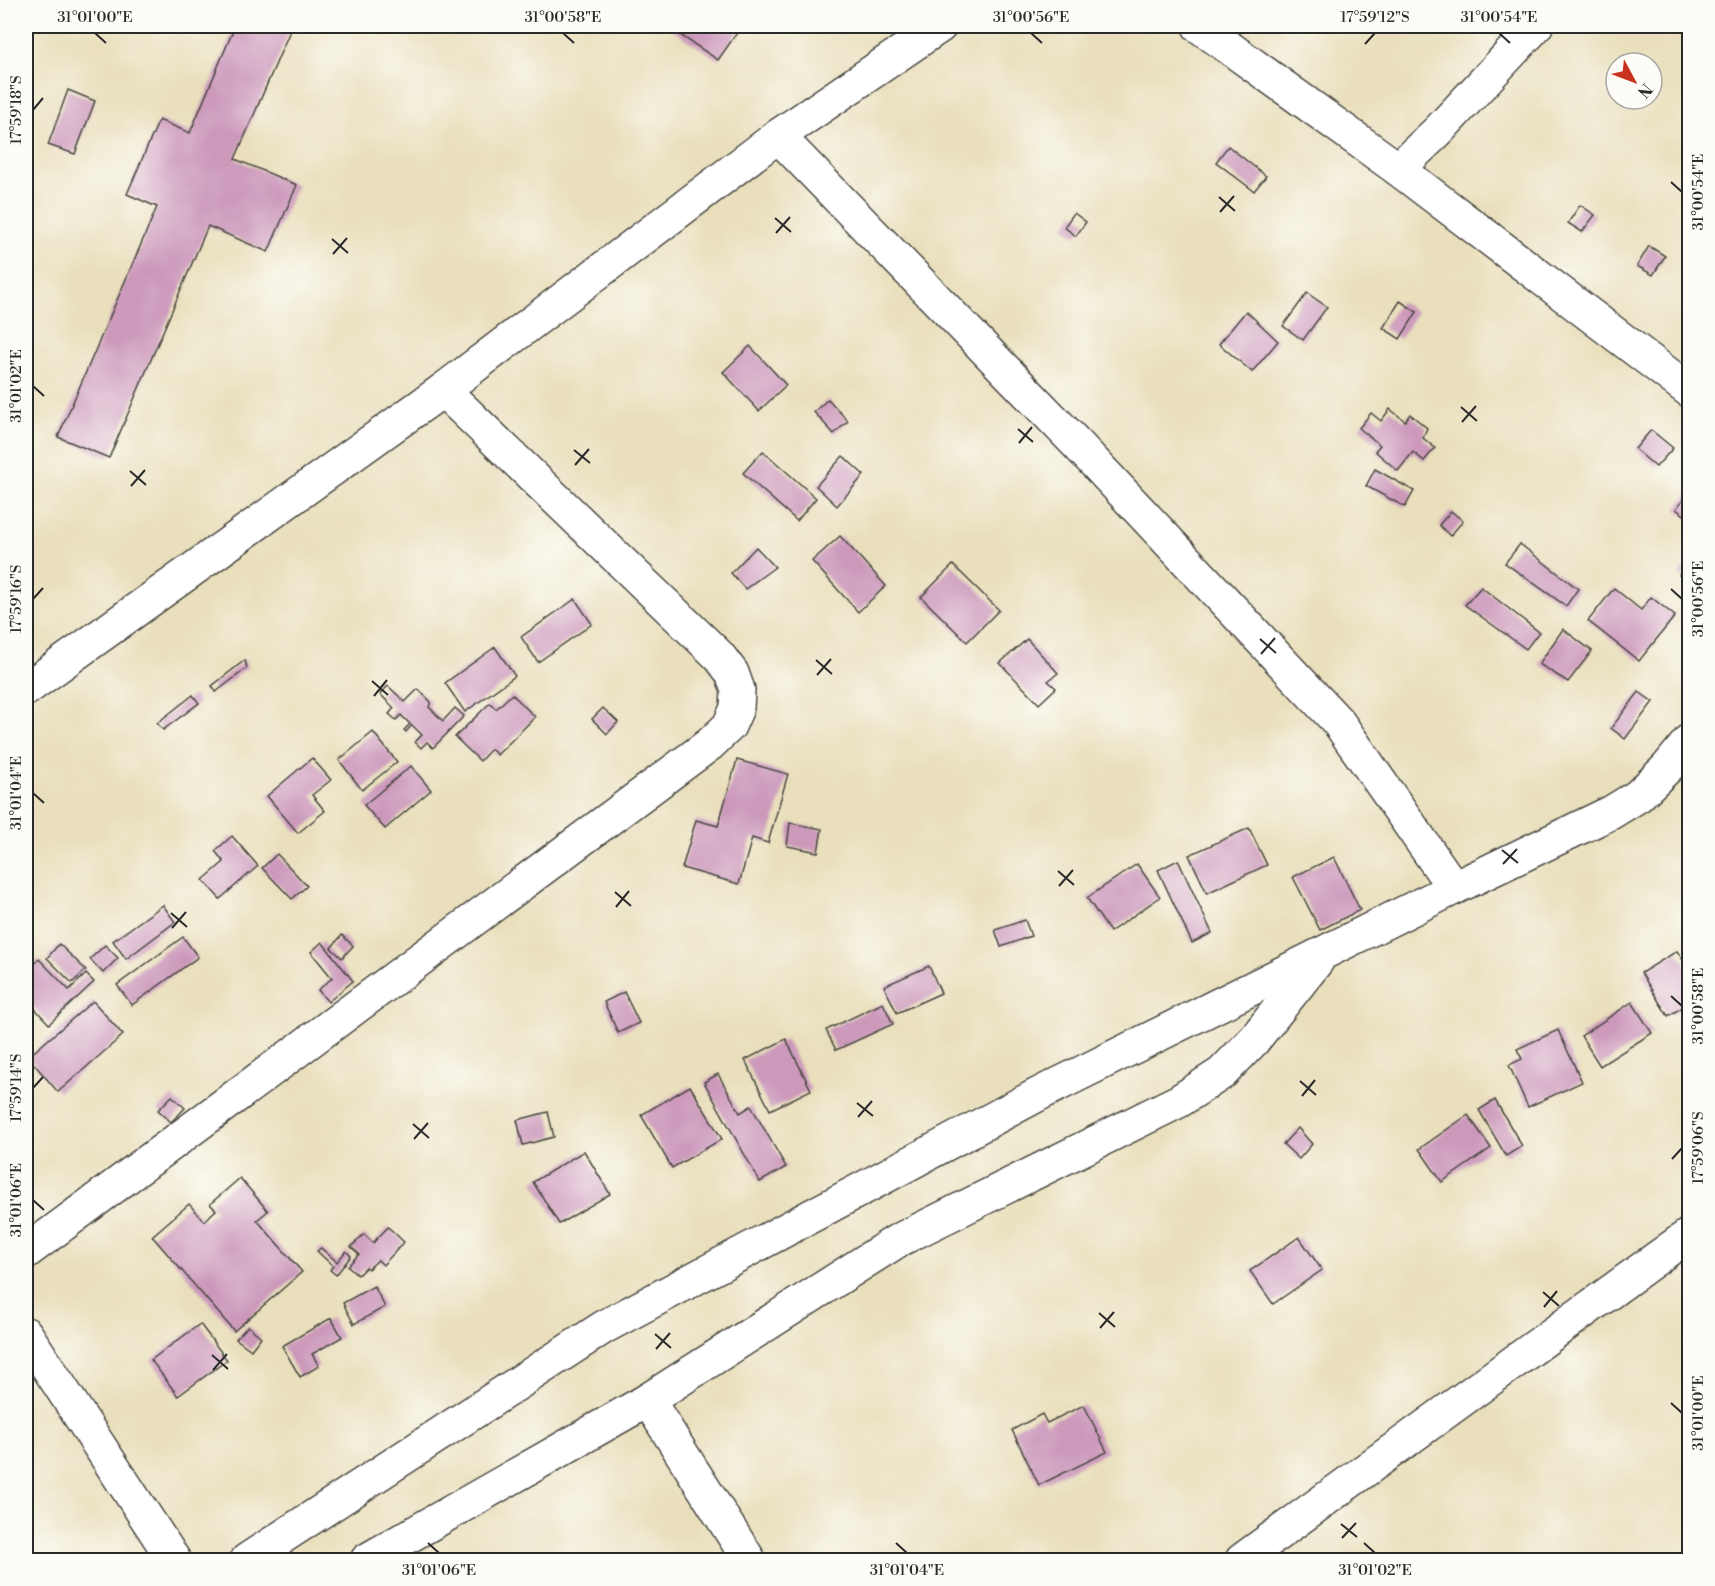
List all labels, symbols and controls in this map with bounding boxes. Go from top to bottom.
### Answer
text: 31°01'00"E [57,8,133,27]
text: 31°00'58"E [525,8,601,27]
text: 31°00'56"E [993,8,1069,27]
text: 17°59'12"S [1340,8,1410,27]
text: 31°00'54"E [1461,8,1537,27]
north arrow [1604,51,1664,111]
text: 17°59'18"S [7,75,26,145]
text: N [1633,79,1656,102]
text: 31°00'54"E [1689,154,1708,230]
text: 31°01'02"E [7,349,26,423]
text: 31°00'56"E [1689,561,1708,637]
text: 17°59'16"S [7,565,26,633]
text: 31°01'04"E [7,756,26,830]
text: 31°00'58"E [1689,968,1708,1044]
text: 17°59'14"S [7,1054,26,1122]
text: 17°59'06"S [1689,1112,1708,1184]
text: 31°01'06"E [7,1163,26,1237]
text: 31°01'00"E [1689,1375,1708,1451]
text: 31°01'06"E [402,1561,476,1580]
text: 31°01'04"E [870,1561,944,1580]
text: 31°01'02"E [1338,1561,1412,1580]

